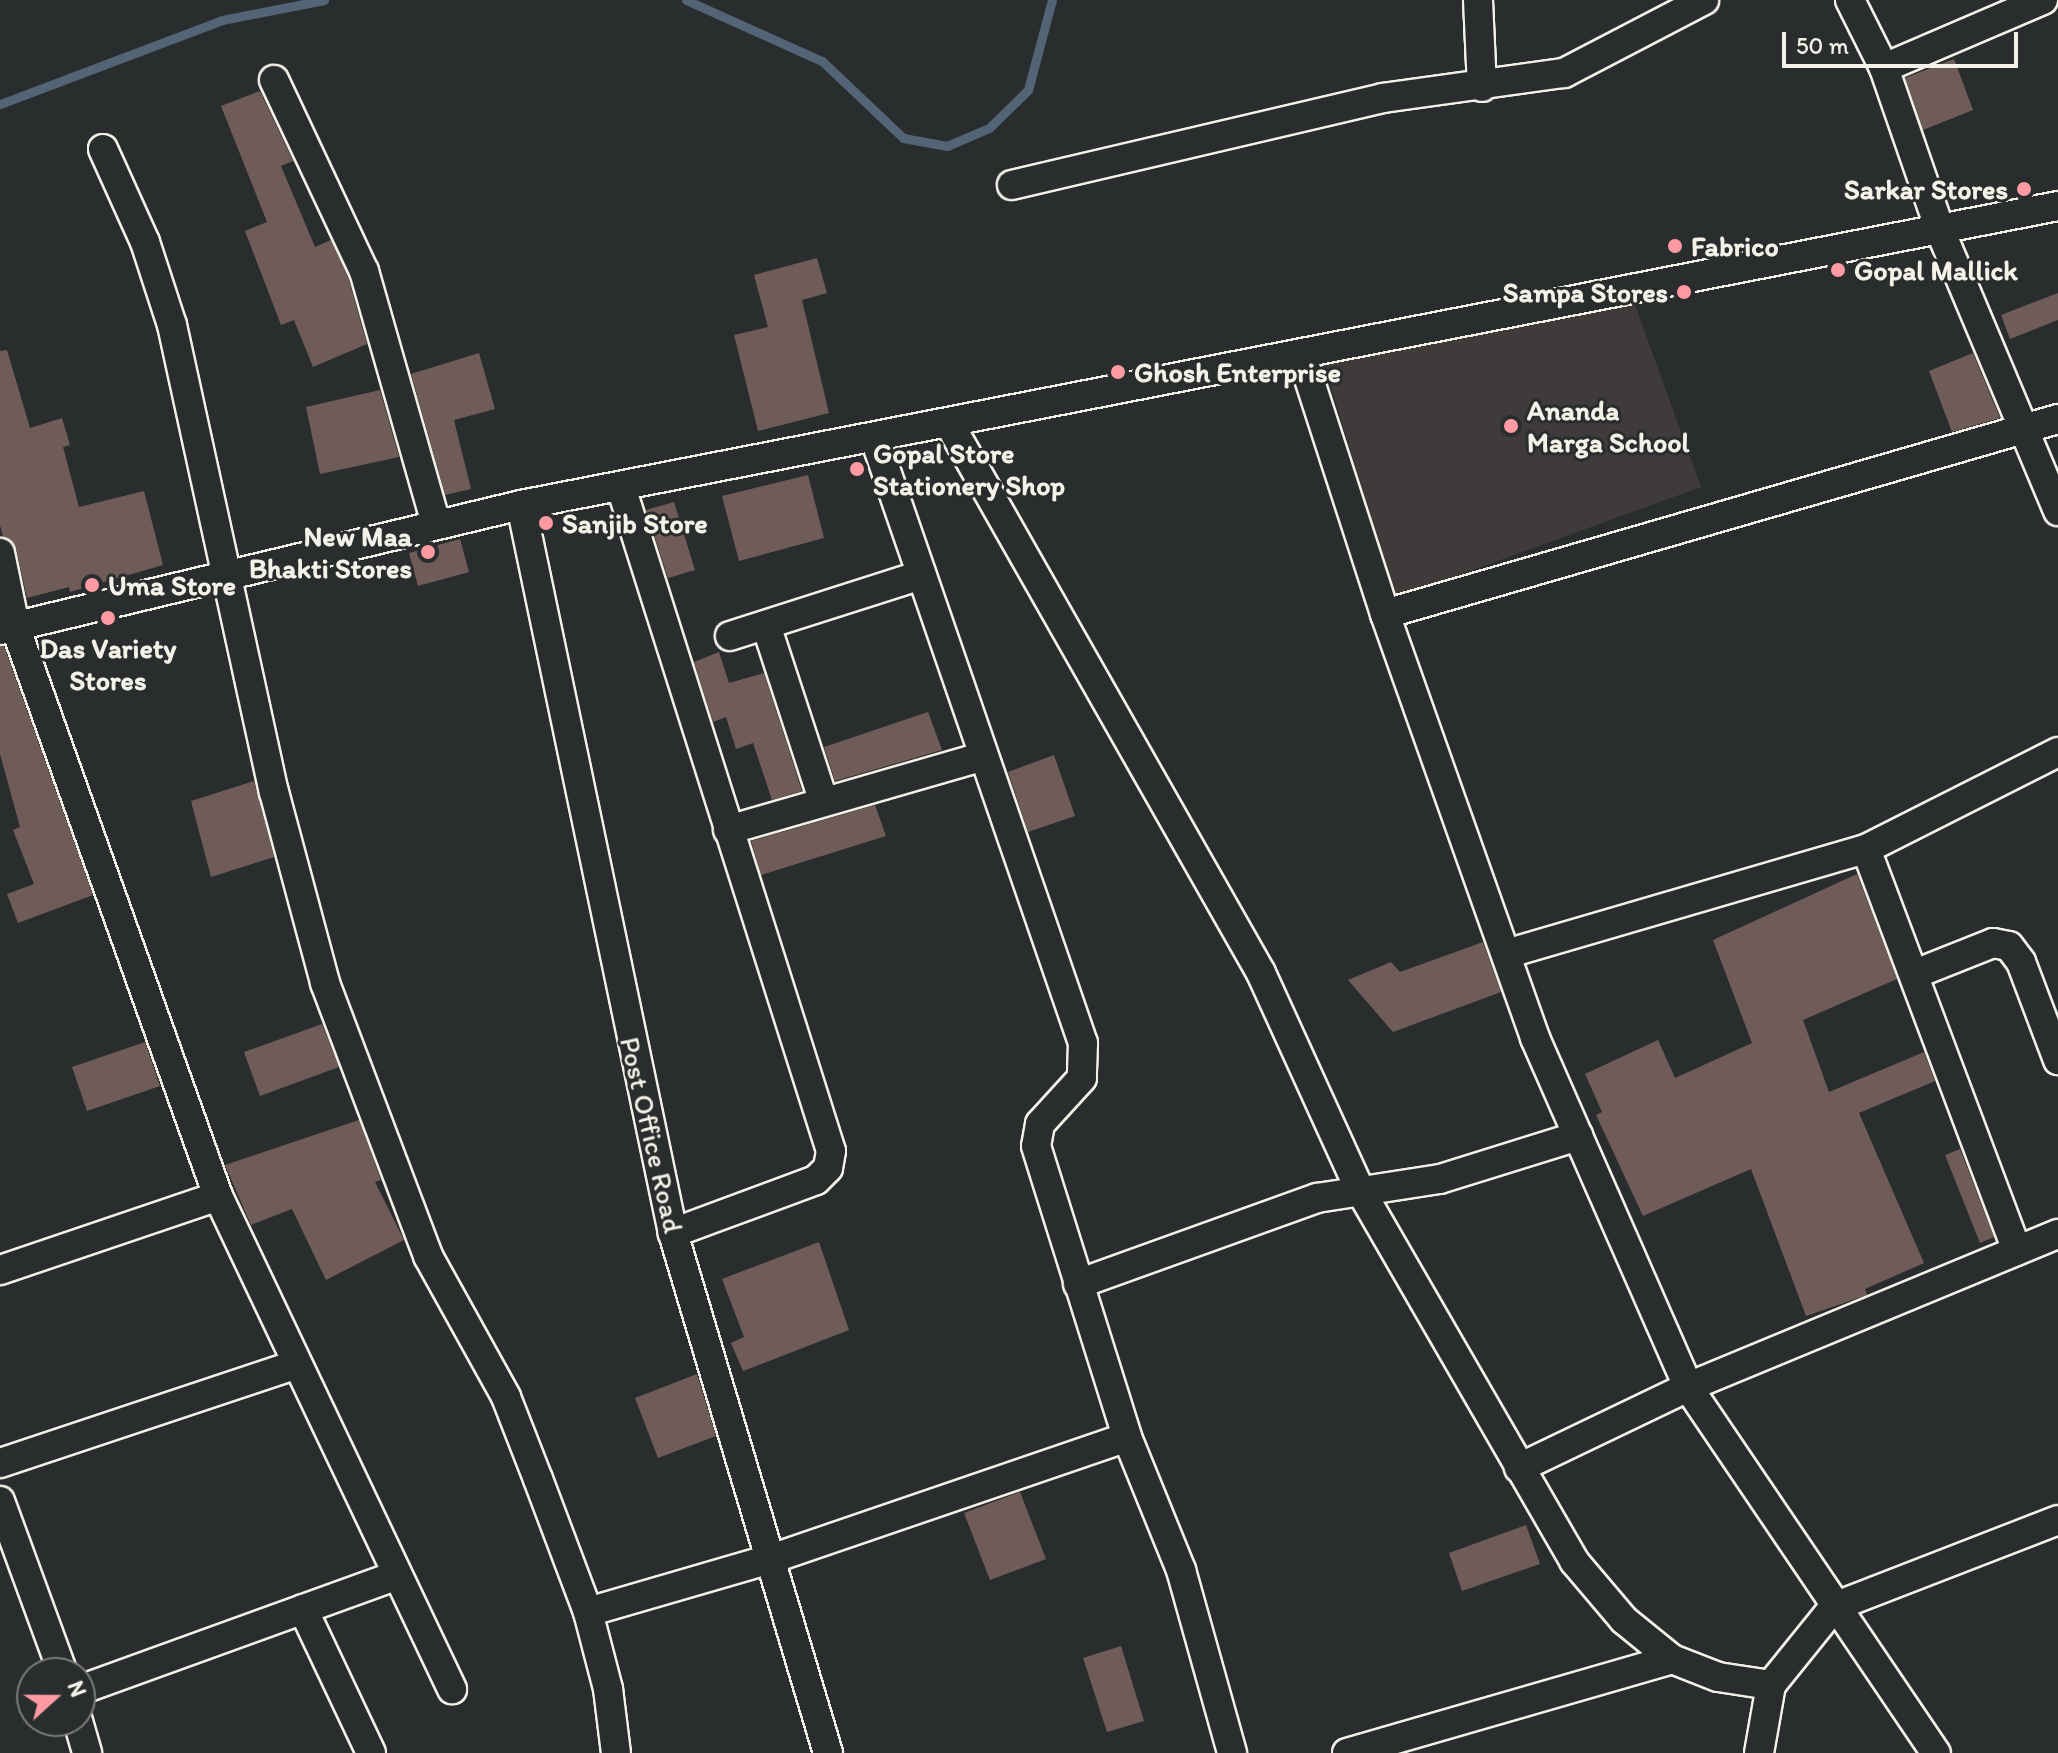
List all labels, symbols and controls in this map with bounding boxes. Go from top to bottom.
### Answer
scale bar [1786,16,2022,66]
text: 50 m [1796,31,1849,60]
place label: Sarkar Stores [1844,172,2008,206]
marker: Sarkar Stores [2015,180,2033,198]
place label: Fabrico [1691,229,1779,263]
marker: Fabrico [1666,237,1684,255]
place label: Gopal Mallick [1854,253,2018,287]
marker: Gopal Mallick [1829,261,1847,279]
place label: Sampa Stores [1503,275,1668,309]
marker: Sampa Stores [1675,283,1693,301]
place label: Ghosh Enterprise [1134,355,1341,389]
marker: Ghosh Enterprise [1109,363,1127,381]
place label: Ananda Marga School [1527,393,1689,459]
marker: Ananda Marga School [1502,417,1520,435]
place label: Gopal Store Stationery Shop [873,436,1064,502]
marker: Gopal Store Stationery Shop [848,460,866,478]
place label: Sanjib Store [562,506,708,540]
marker: Sanjib Store [537,514,555,532]
place label: New Maa Bhakti Stores [249,519,412,585]
marker: New Maa Bhakti Stores [419,543,437,561]
place label: Uma Store [108,568,235,602]
marker: Uma Store [83,576,101,594]
marker: Das Variety Stores [99,609,117,627]
place label: Das Variety Stores [39,631,177,697]
street label: Post Office Road [613,1034,691,1236]
north arrow [16,1657,96,1737]
text: N [62,1677,92,1701]

